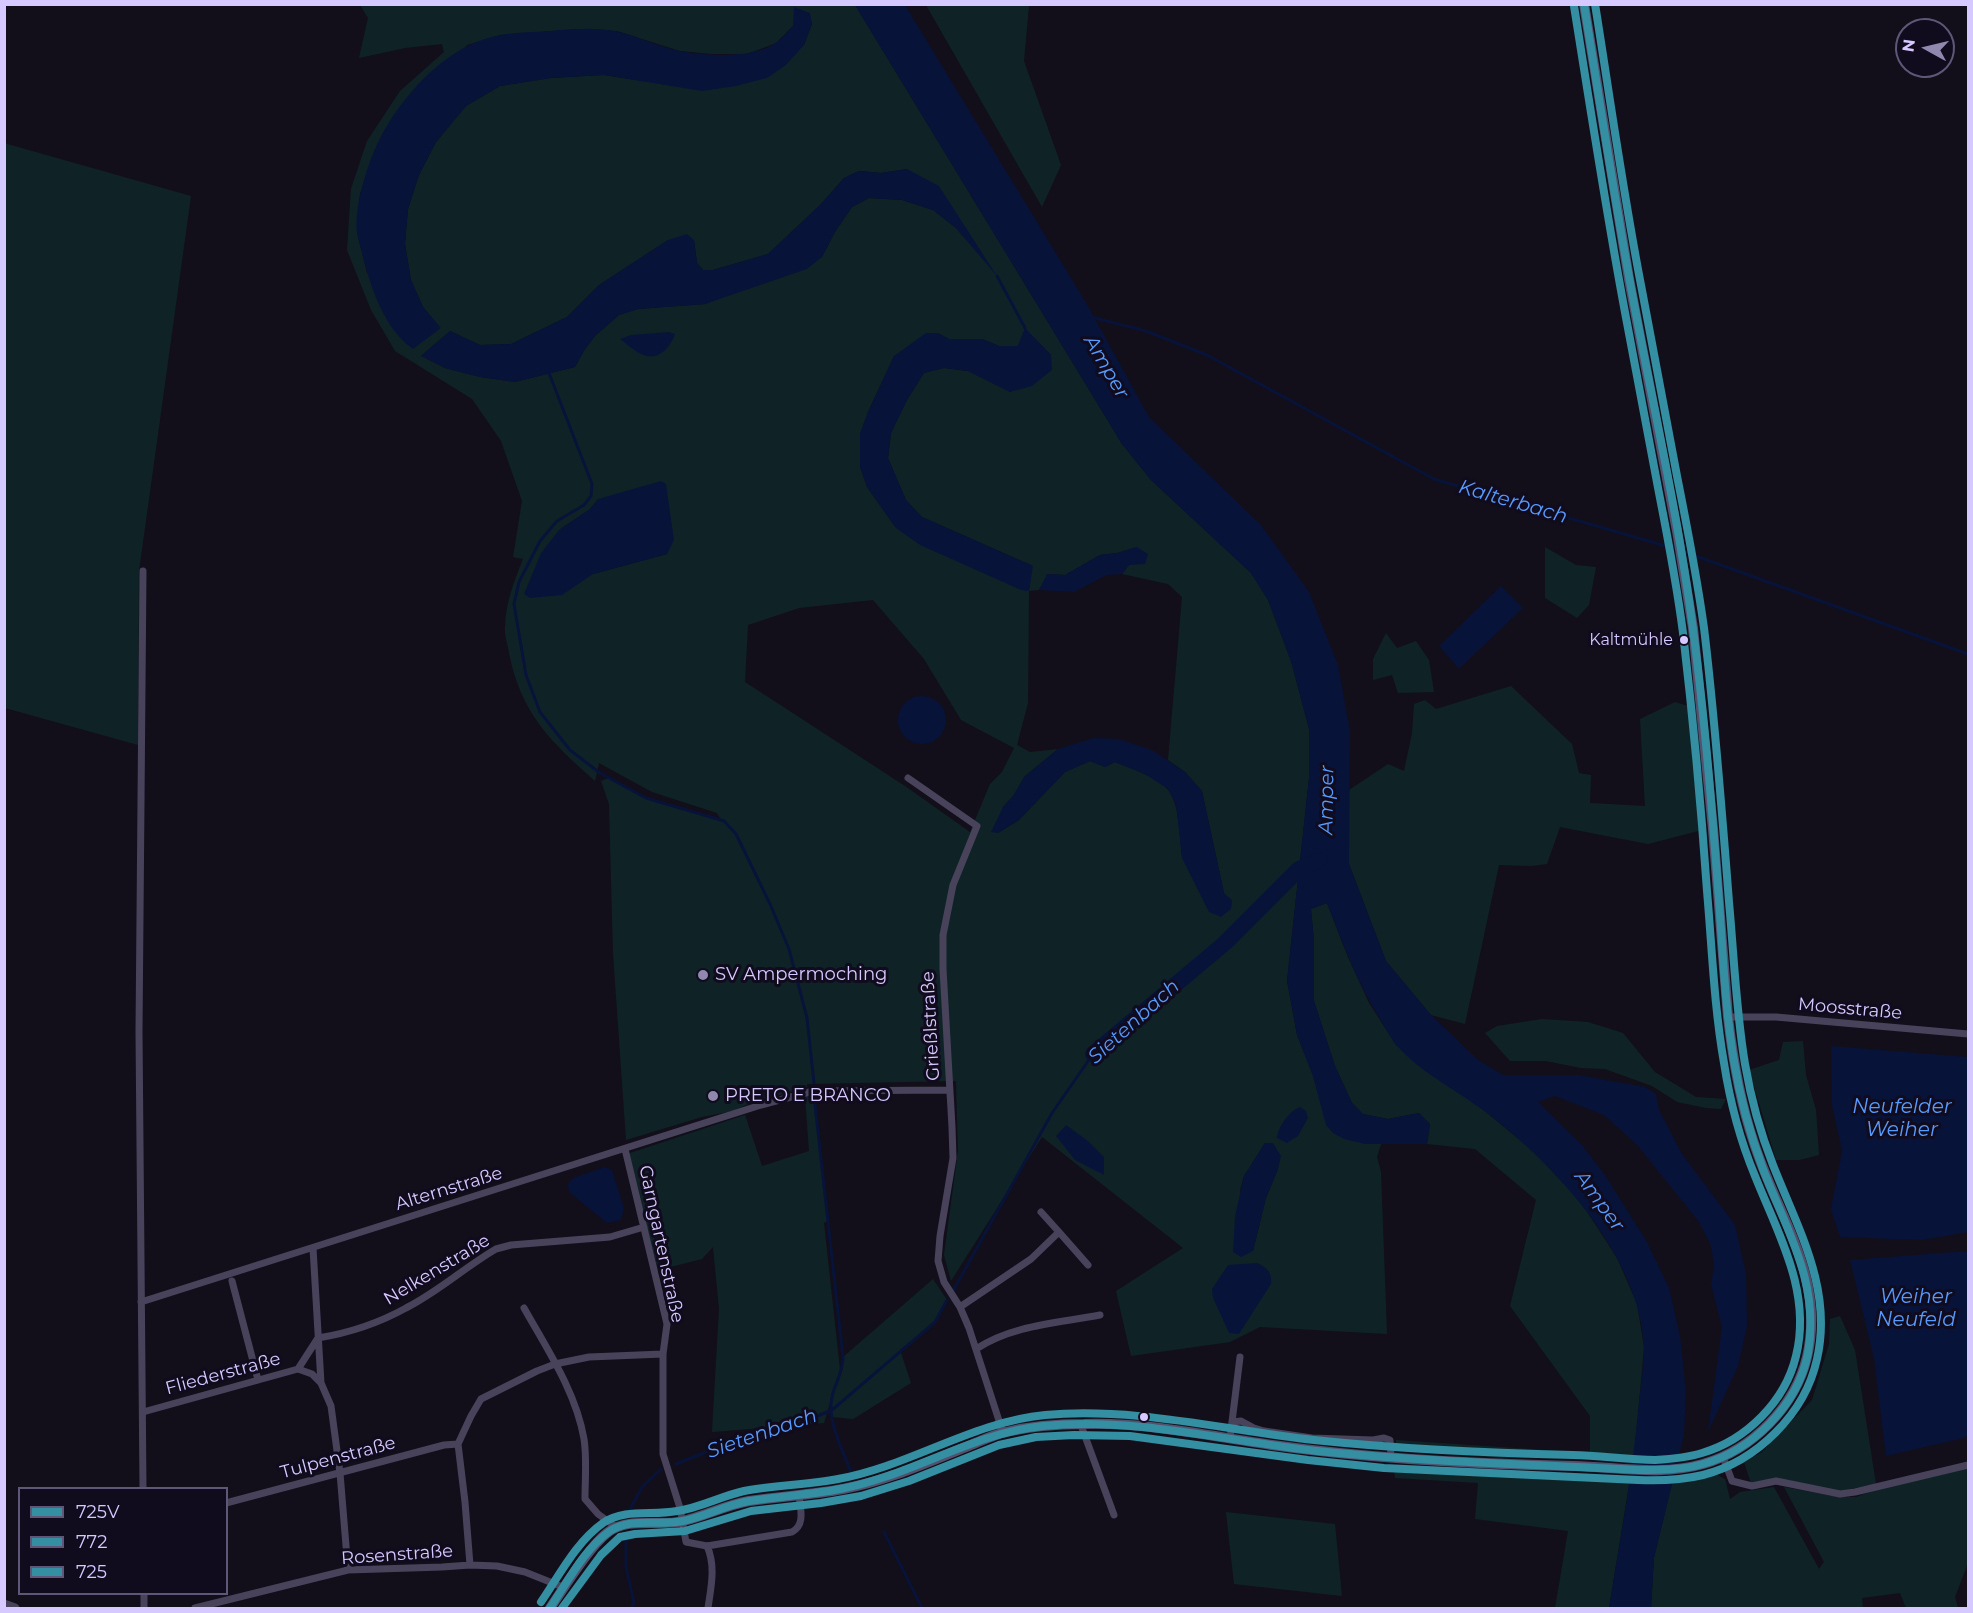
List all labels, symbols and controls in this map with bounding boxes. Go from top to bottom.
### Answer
north arrow [1895,18,1955,78]
text: N [1898,38,1919,53]
water label: Amper [1078,331,1134,403]
water label: Kalterbach [1456,475,1570,529]
place label: Kaltmühle [1589,630,1673,650]
marker: Kaltmühle [1678,634,1690,646]
water label: Amper [1314,765,1340,835]
place label: SV Ampermoching [715,964,887,986]
marker: SV Ampermoching [696,968,710,982]
street label: Grießlstraße [917,971,945,1081]
water label: Sietenbach [1083,975,1185,1069]
street label: Moosstraße [1797,994,1903,1024]
place label: PRETO E BRANCO [725,1085,891,1107]
marker: PRETO E BRANCO [706,1089,720,1103]
water label: Neufelder Weiher [1852,1095,1952,1142]
street label: Alternstraße [393,1162,505,1216]
street label: Garngartenstraße [634,1163,688,1325]
water label: Amper [1569,1166,1629,1236]
street label: Nelkenstraße [380,1230,494,1310]
water label: Weiher Neufeld [1876,1285,1956,1332]
street label: Fliederstraße [163,1348,283,1400]
water label: Sietenbach [704,1404,820,1464]
unlabelled marker [1138,1411,1150,1423]
street label: Tulpenstraße [278,1432,398,1484]
legend [18,1487,228,1595]
text: 725V [76,1501,119,1523]
text: 772 [76,1531,107,1553]
street label: Rosenstraße [340,1540,454,1570]
text: 725 [76,1561,107,1583]

